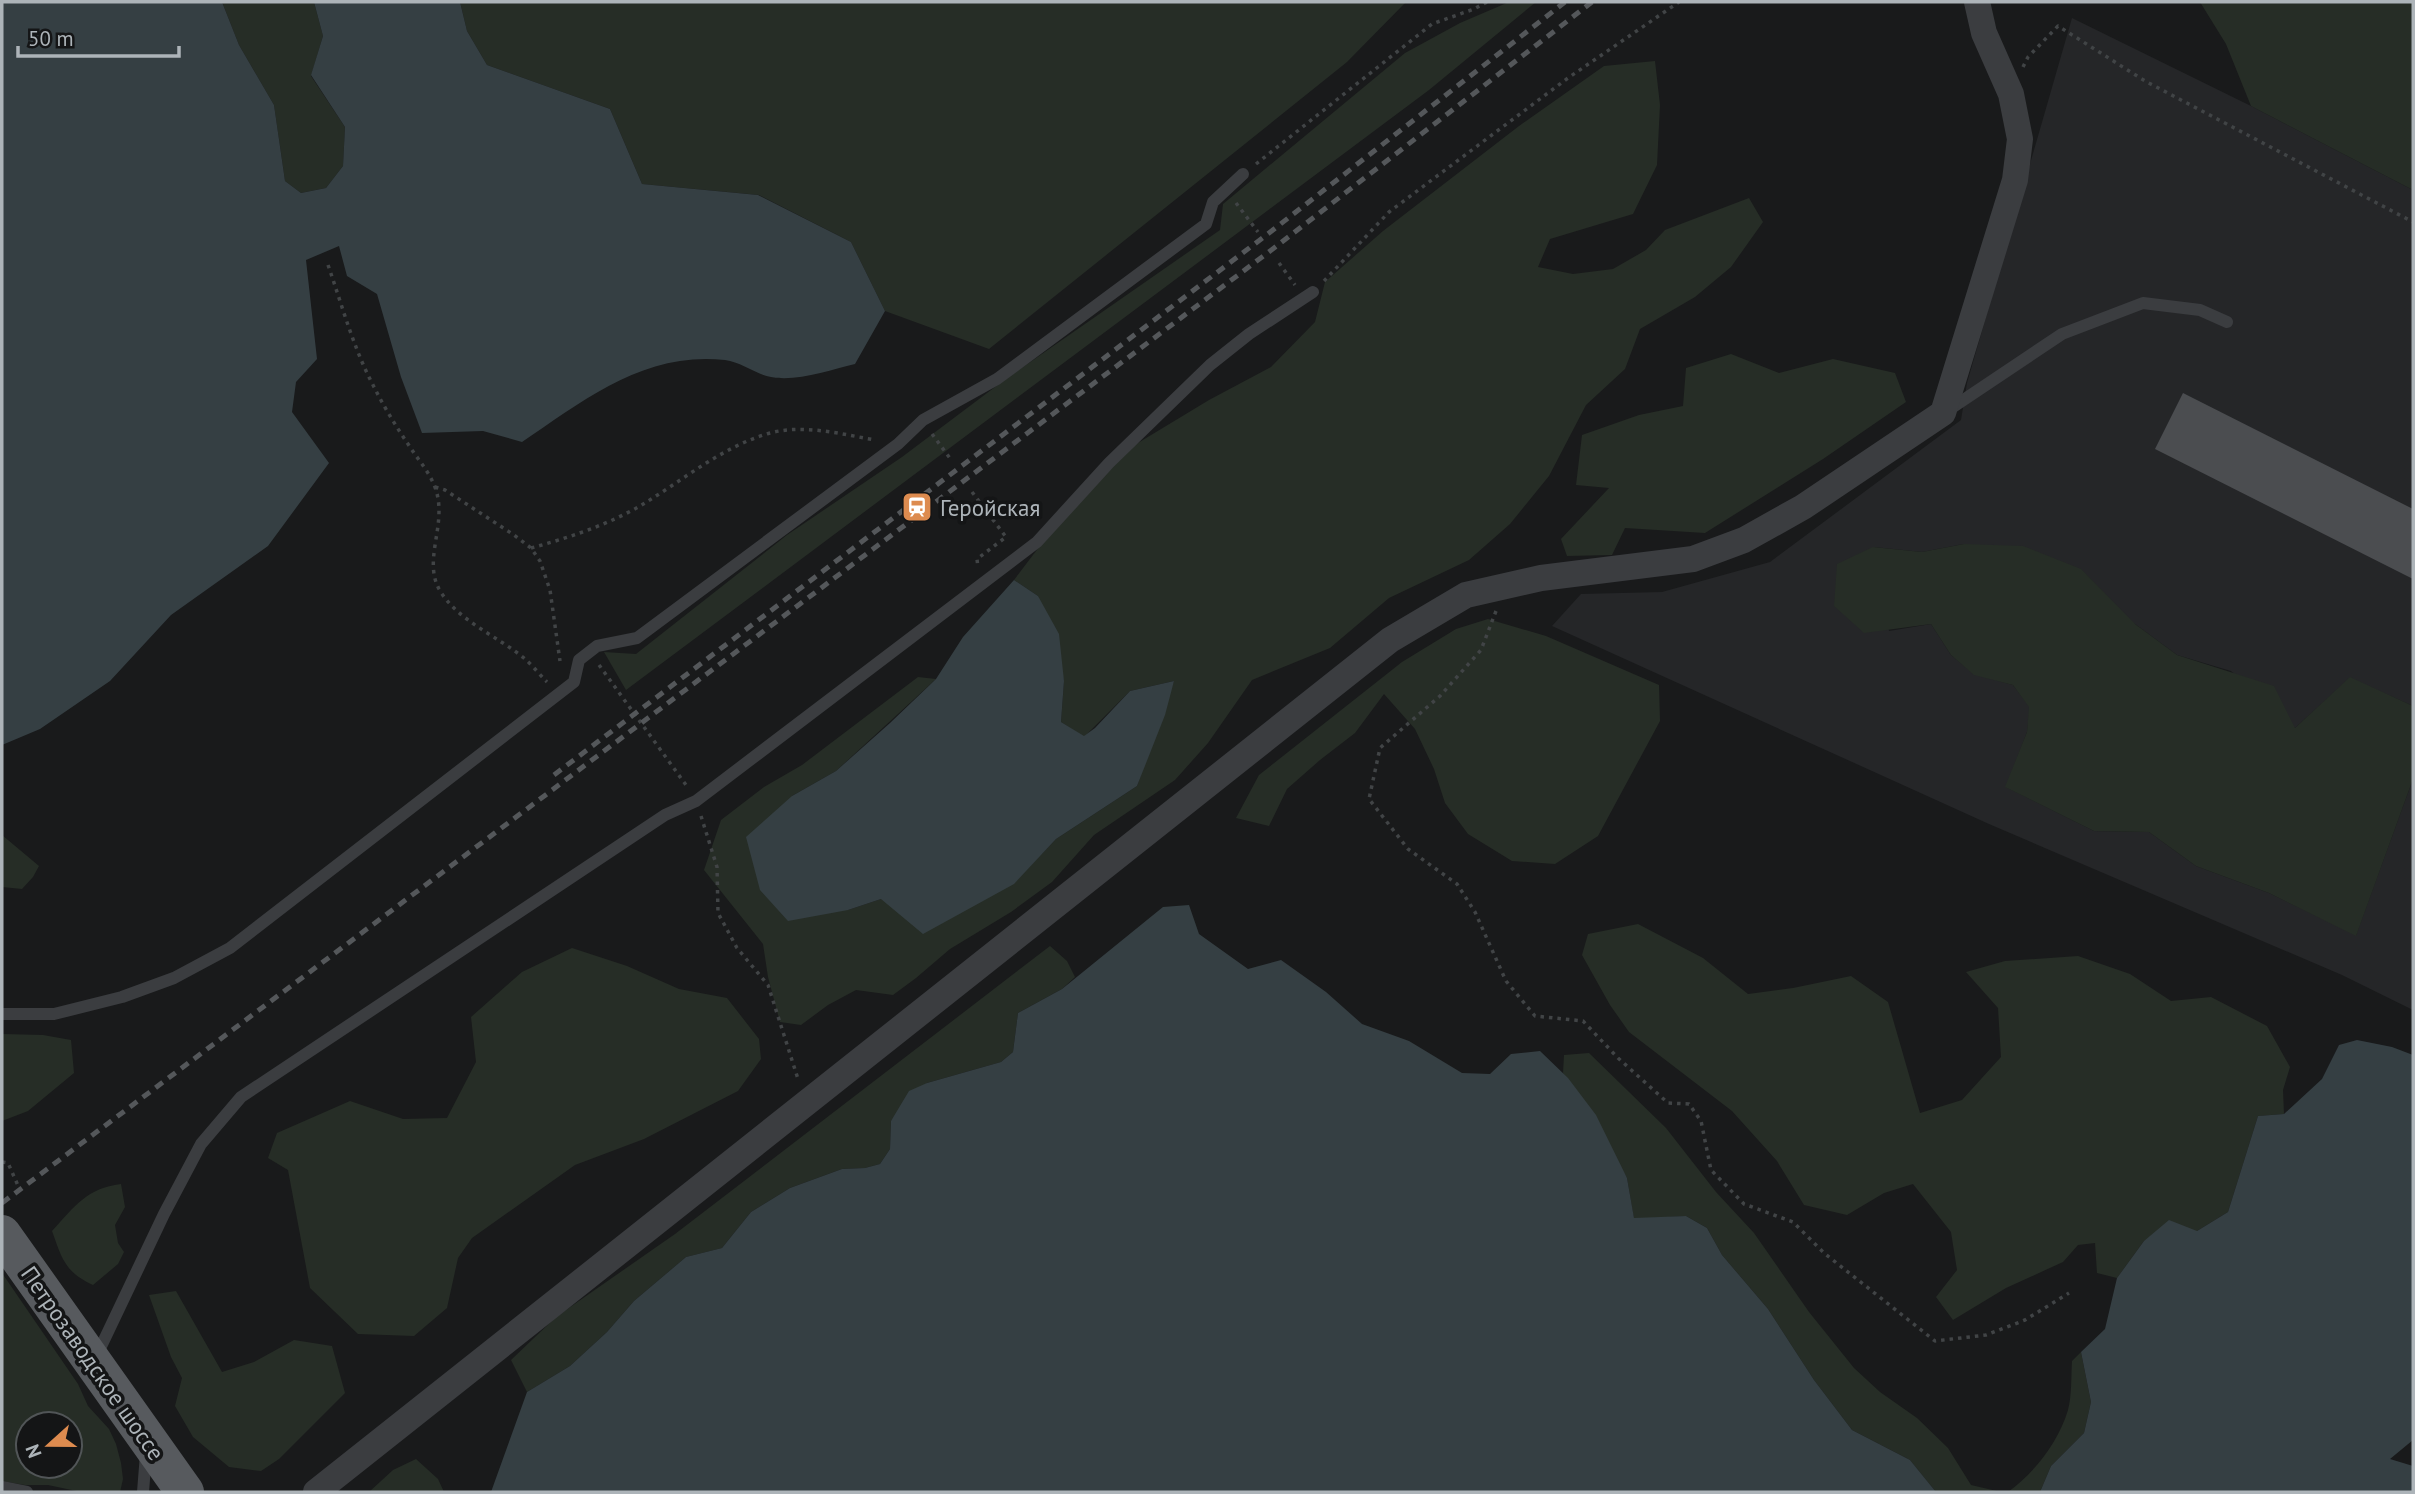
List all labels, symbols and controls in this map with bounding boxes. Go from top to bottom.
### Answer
scale bar [18,14,178,58]
text: 50 m [28,25,74,52]
station icon: Геройская [900,490,934,524]
place label: Геройская [940,493,1040,522]
street label: Петрозаводское шоссе [15,1260,171,1466]
north arrow [14,1410,84,1480]
text: N [20,1441,47,1461]

